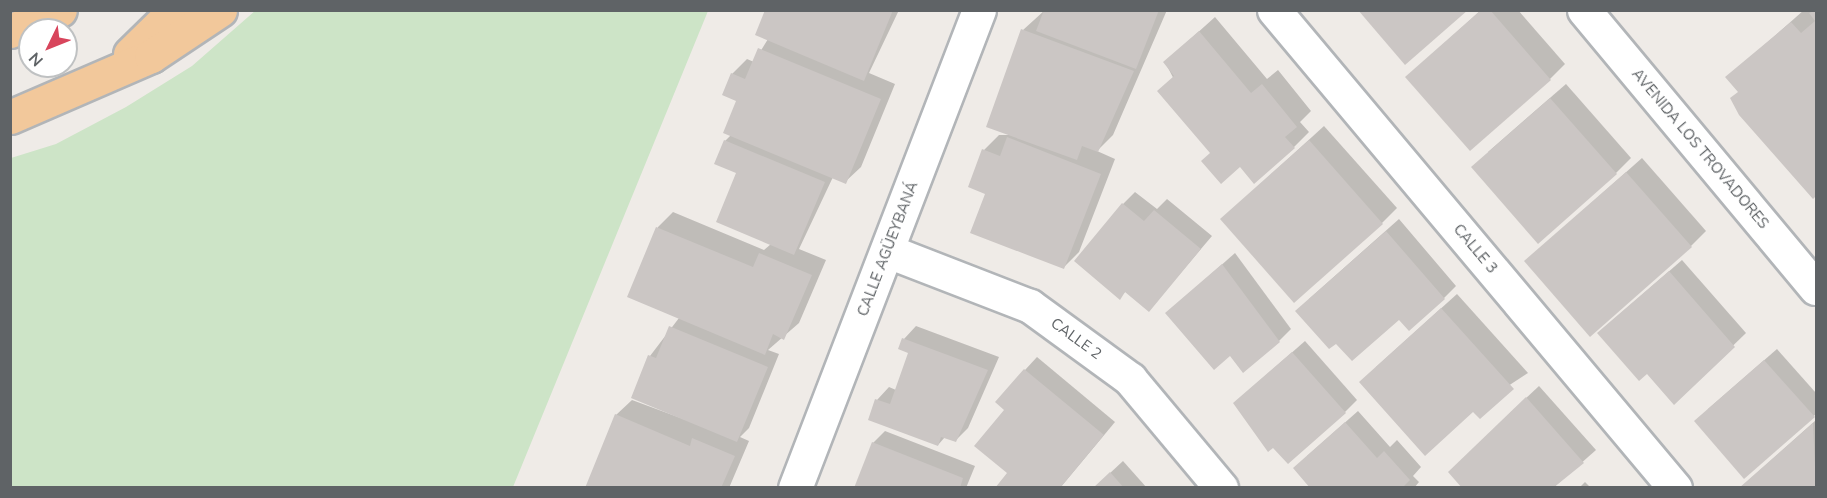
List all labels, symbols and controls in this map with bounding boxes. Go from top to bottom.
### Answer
north arrow [18,18,78,78]
text: N [24,47,48,71]
street label: AVENIDA LOS TROVADORES [1628,65,1772,233]
street label: CALLE AGÜEYBANÁ [854,179,922,319]
street label: CALLE 3 [1449,221,1501,277]
street label: CALLE 2 [1047,314,1105,364]

